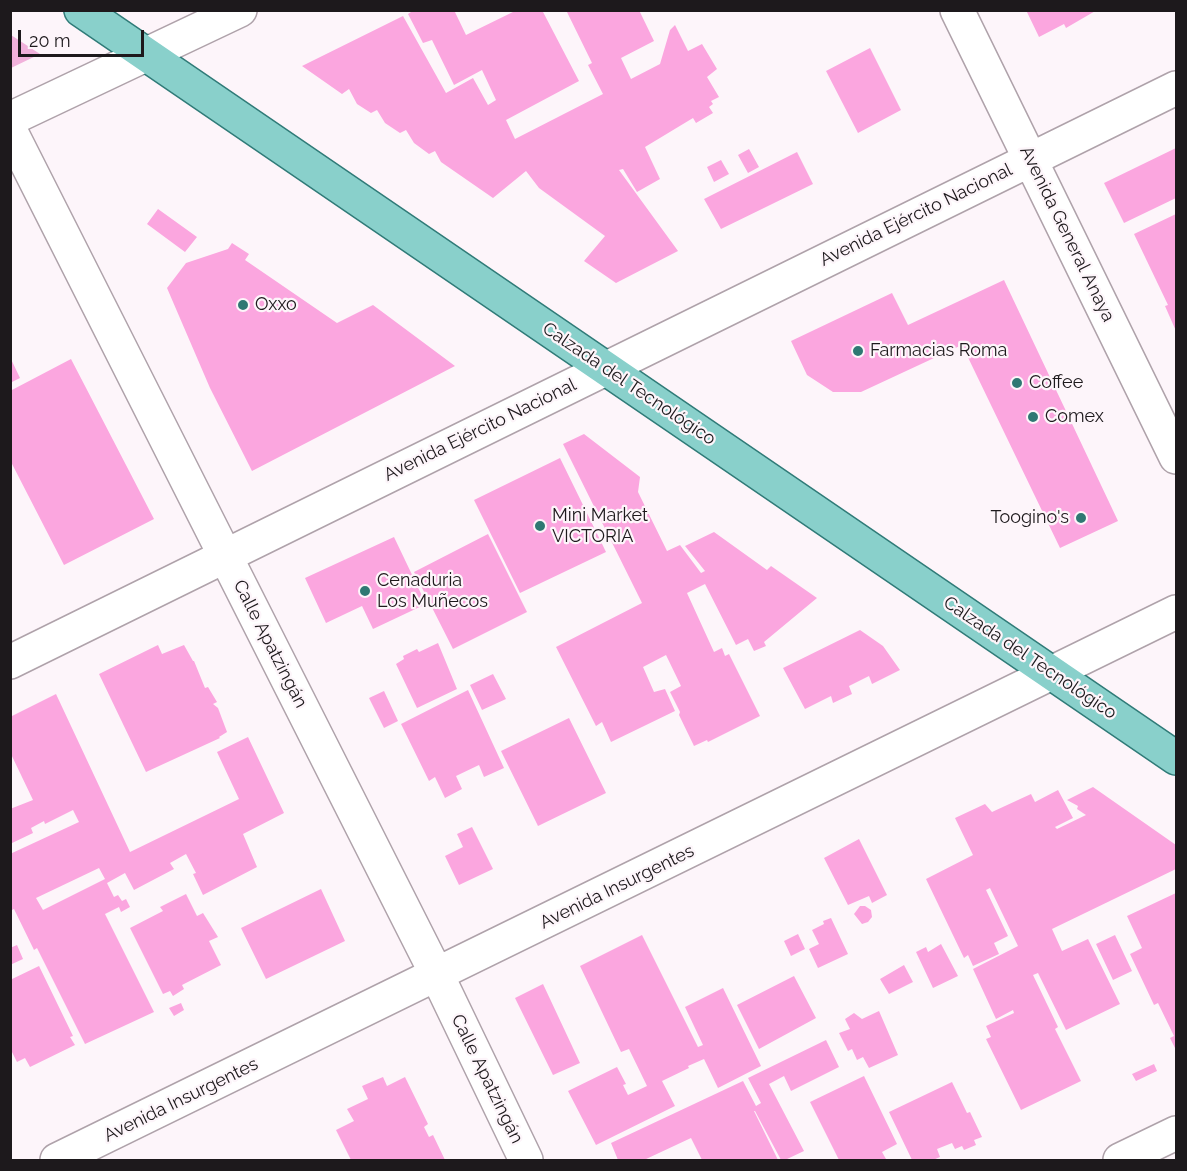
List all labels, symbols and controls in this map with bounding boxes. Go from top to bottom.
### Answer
scale bar [21,18,147,56]
text: 20 m [29,30,71,51]
street label: Avenida General Anaya [1015,143,1119,325]
street label: Avenida Ejército Nacional [816,159,1016,271]
place label: Oxxo [255,294,297,316]
marker: Oxxo [236,298,250,312]
street label: Calzada del Tecnológico [538,318,720,450]
place label: Farmacias Roma [870,340,1007,362]
marker: Farmacias Roma [851,344,865,358]
place label: Coffee [1029,372,1083,394]
street label: Avenida Ejército Nacional [380,374,580,486]
marker: Coffee [1010,376,1024,390]
place label: Comex [1045,406,1104,428]
marker: Comex [1026,410,1040,424]
place label: Mini Market VICTORIA [552,505,648,548]
place label: Toogino's [991,507,1069,529]
marker: Toogino's [1074,511,1088,525]
marker: Mini Market VICTORIA [533,519,547,533]
place label: Cenaduria Los Muñecos [377,570,488,612]
street label: Calle Apatzingán [228,576,312,712]
marker: Cenaduria Los Muñecos [358,584,372,598]
street label: Calzada del Tecnológico [939,592,1121,724]
street label: Avenida Insurgentes [536,840,698,934]
street label: Calle Apatzingán [446,1011,528,1147]
street label: Avenida Insurgentes [100,1053,262,1147]

